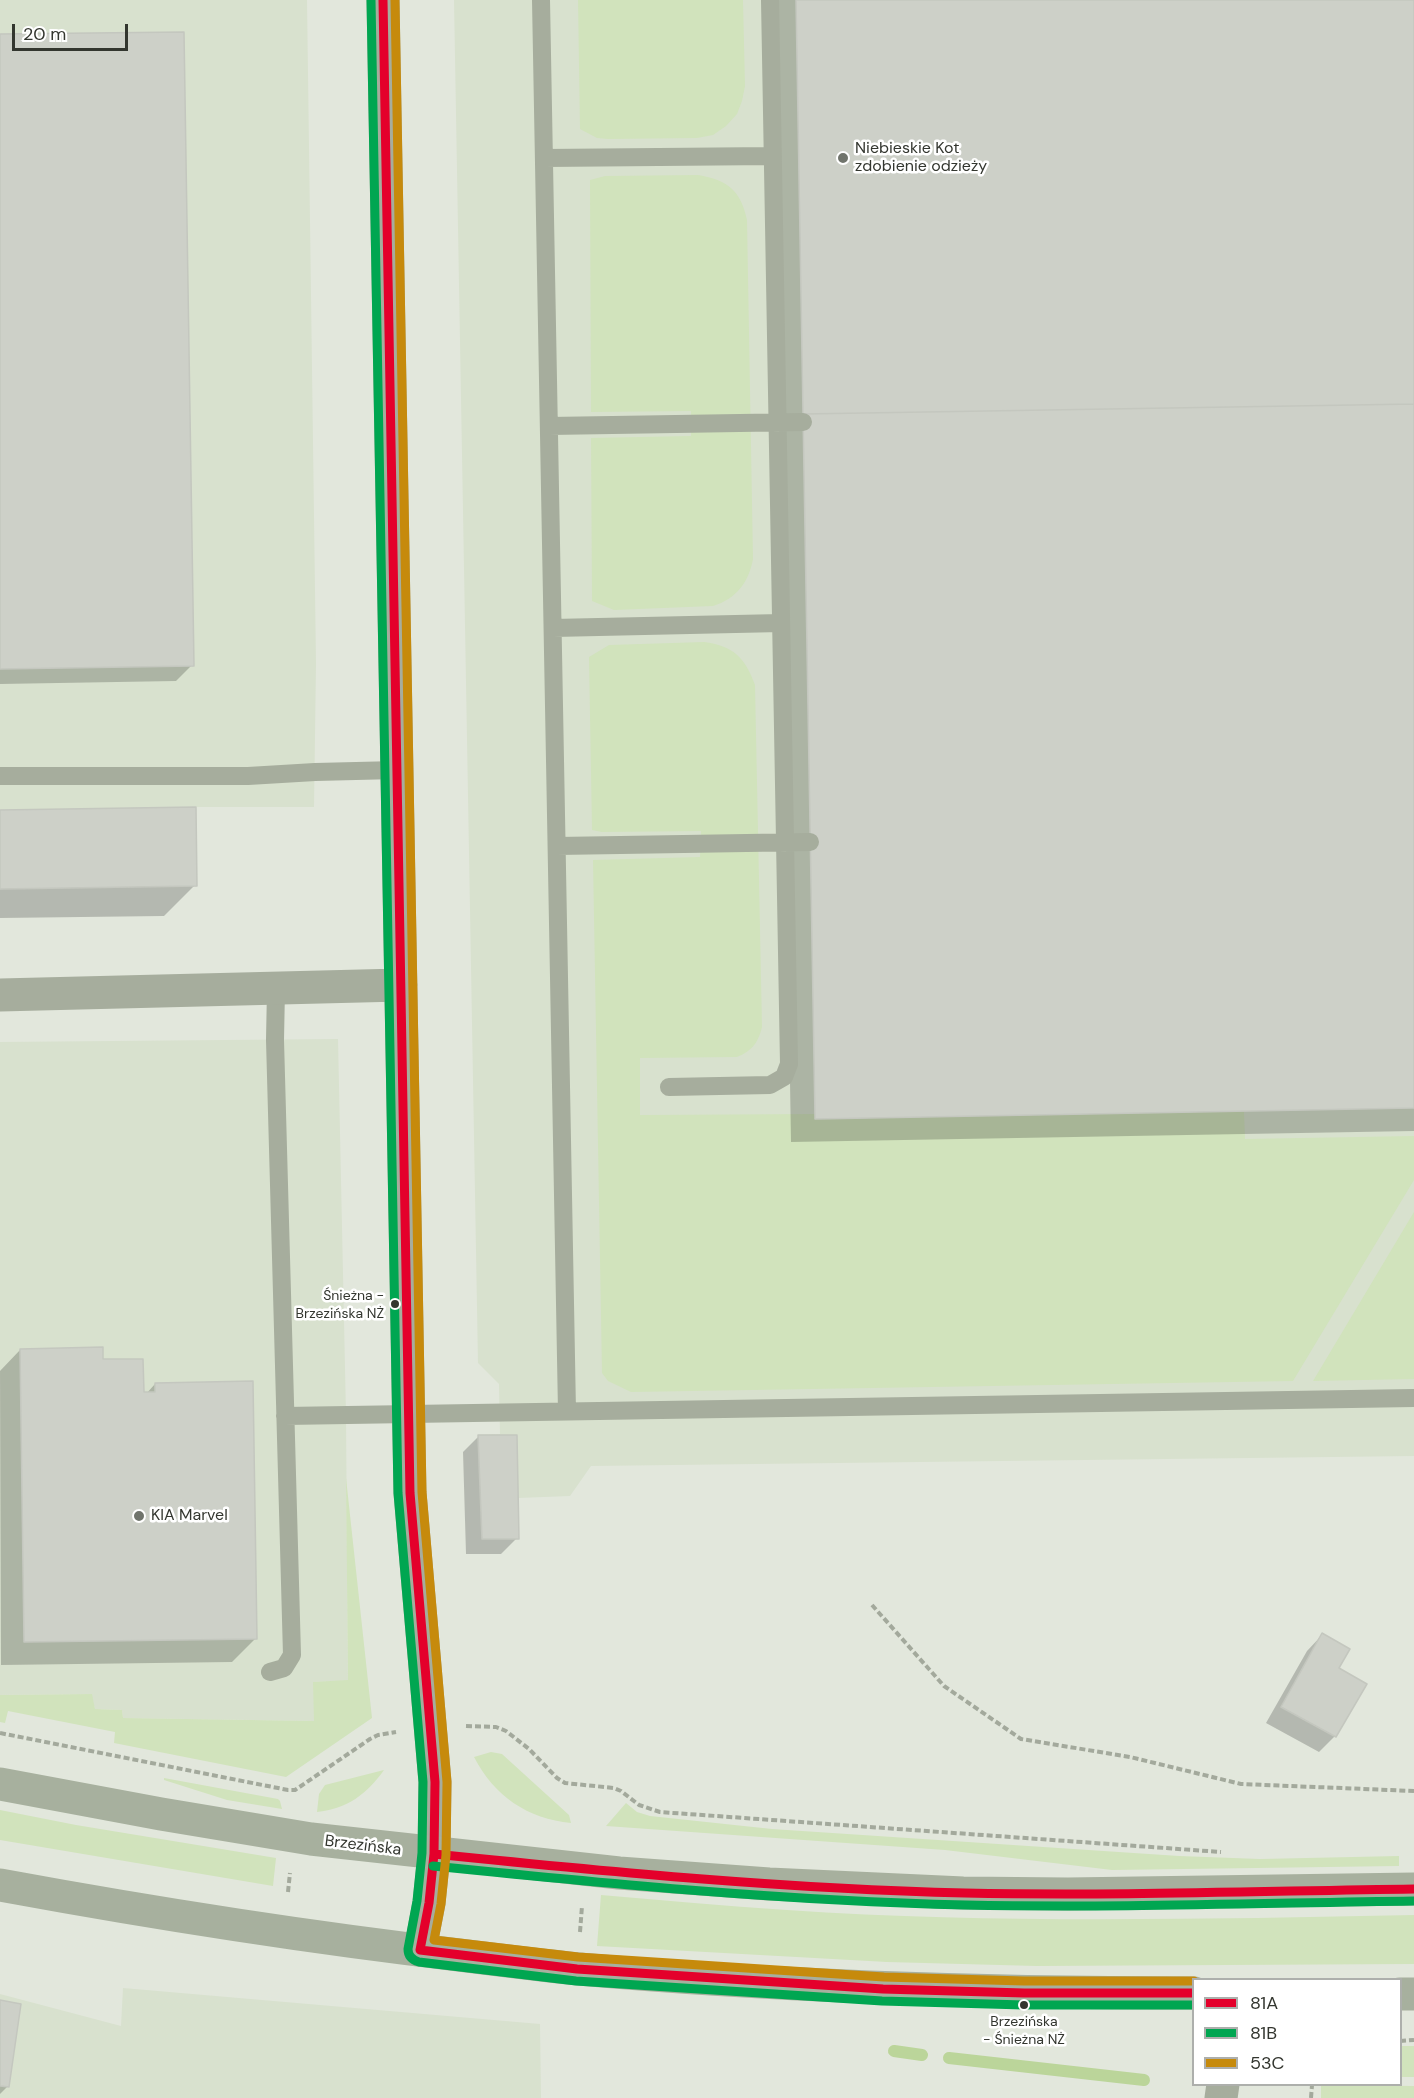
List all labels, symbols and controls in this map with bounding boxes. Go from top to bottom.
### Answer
scale bar [15,12,130,50]
text: 20 m [23,22,66,46]
place label: Niebieskie Kot zdobienie odzieży [855,139,987,177]
marker: Niebieskie Kot zdobienie odzieży [836,151,850,165]
place label: Śnieżna - Brzezińska NŻ [296,1288,384,1320]
marker: Śnieżna - Brzezińska NŻ [389,1298,401,1310]
place label: KIA Marvel [151,1506,228,1526]
marker: KIA Marvel [132,1509,146,1523]
street label: Brzezińska [324,1832,402,1860]
legend [1192,1978,1402,2086]
text: 81A [1250,1991,1278,2015]
marker: Brzezińska - Śnieżna NŻ [1018,1999,1030,2011]
place label: Brzezińska - Śnieżna NŻ [983,2014,1065,2046]
text: 81B [1250,2021,1277,2045]
text: 53C [1250,2051,1285,2075]

